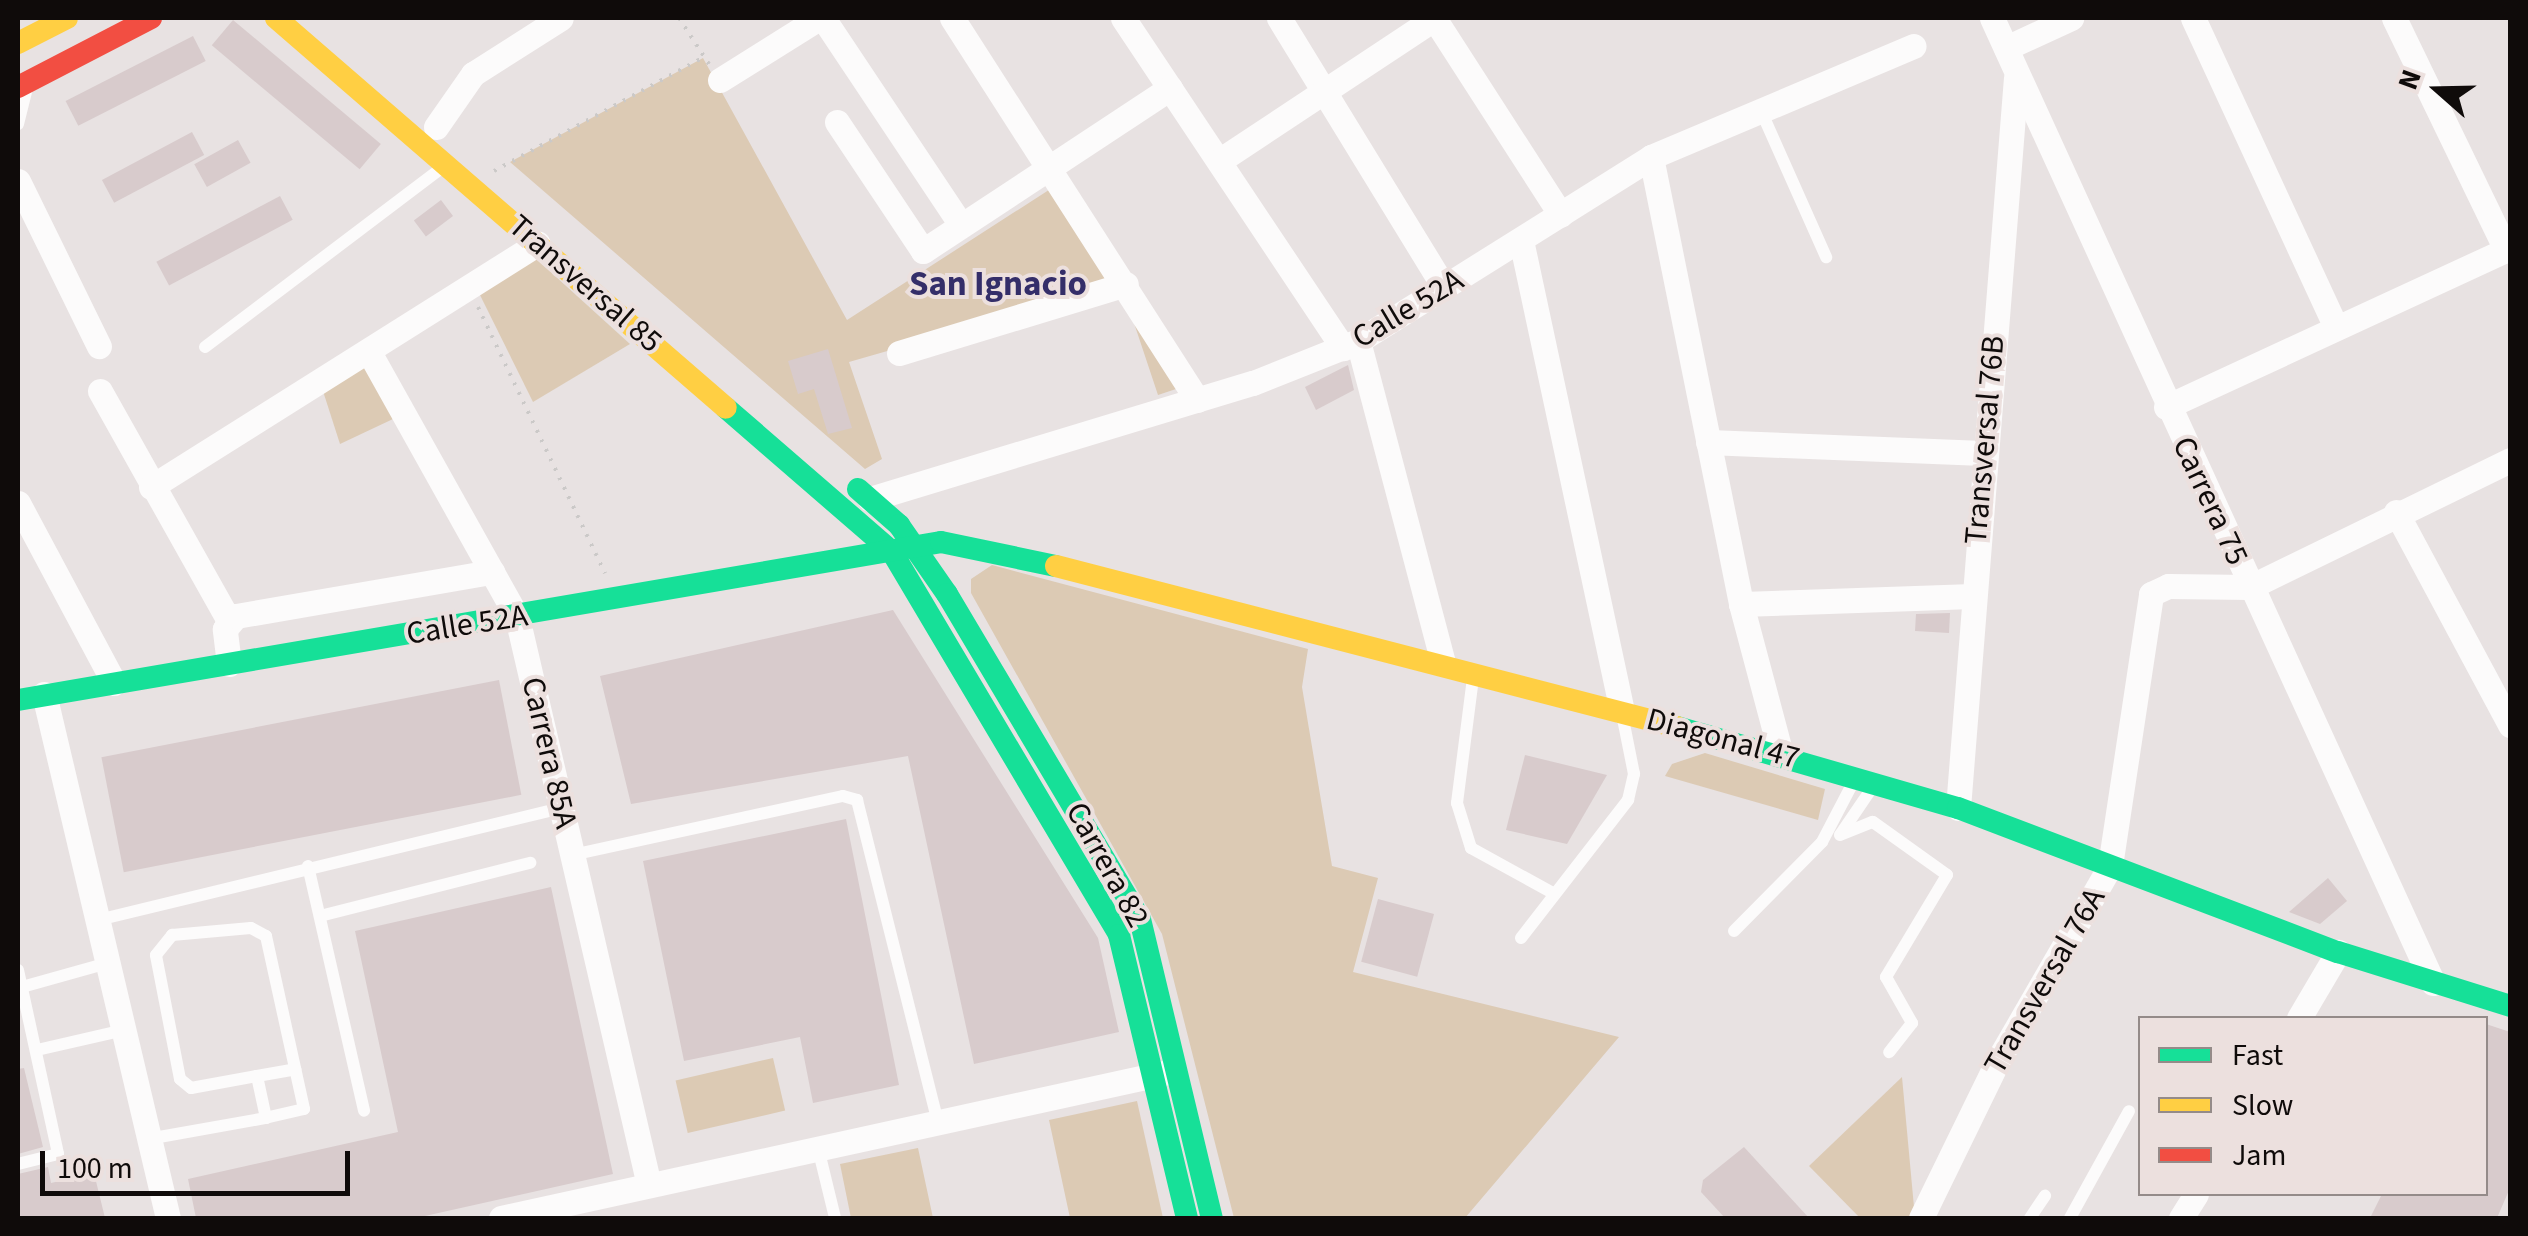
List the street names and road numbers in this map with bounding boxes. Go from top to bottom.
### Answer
street label: Transversal 85 [500,207,670,361]
street label: Calle 52A [1346,261,1470,357]
street label: Transversal 76B [1957,334,2013,546]
street label: Carrera 75 [2164,431,2256,571]
street label: Calle 52A [404,596,530,654]
street label: Carrera 85A [513,674,585,832]
street label: Diagonal 47 [1642,700,1804,778]
street label: Carrera 82 [1057,796,1157,934]
street label: Transversal 76A [1976,881,2114,1081]

